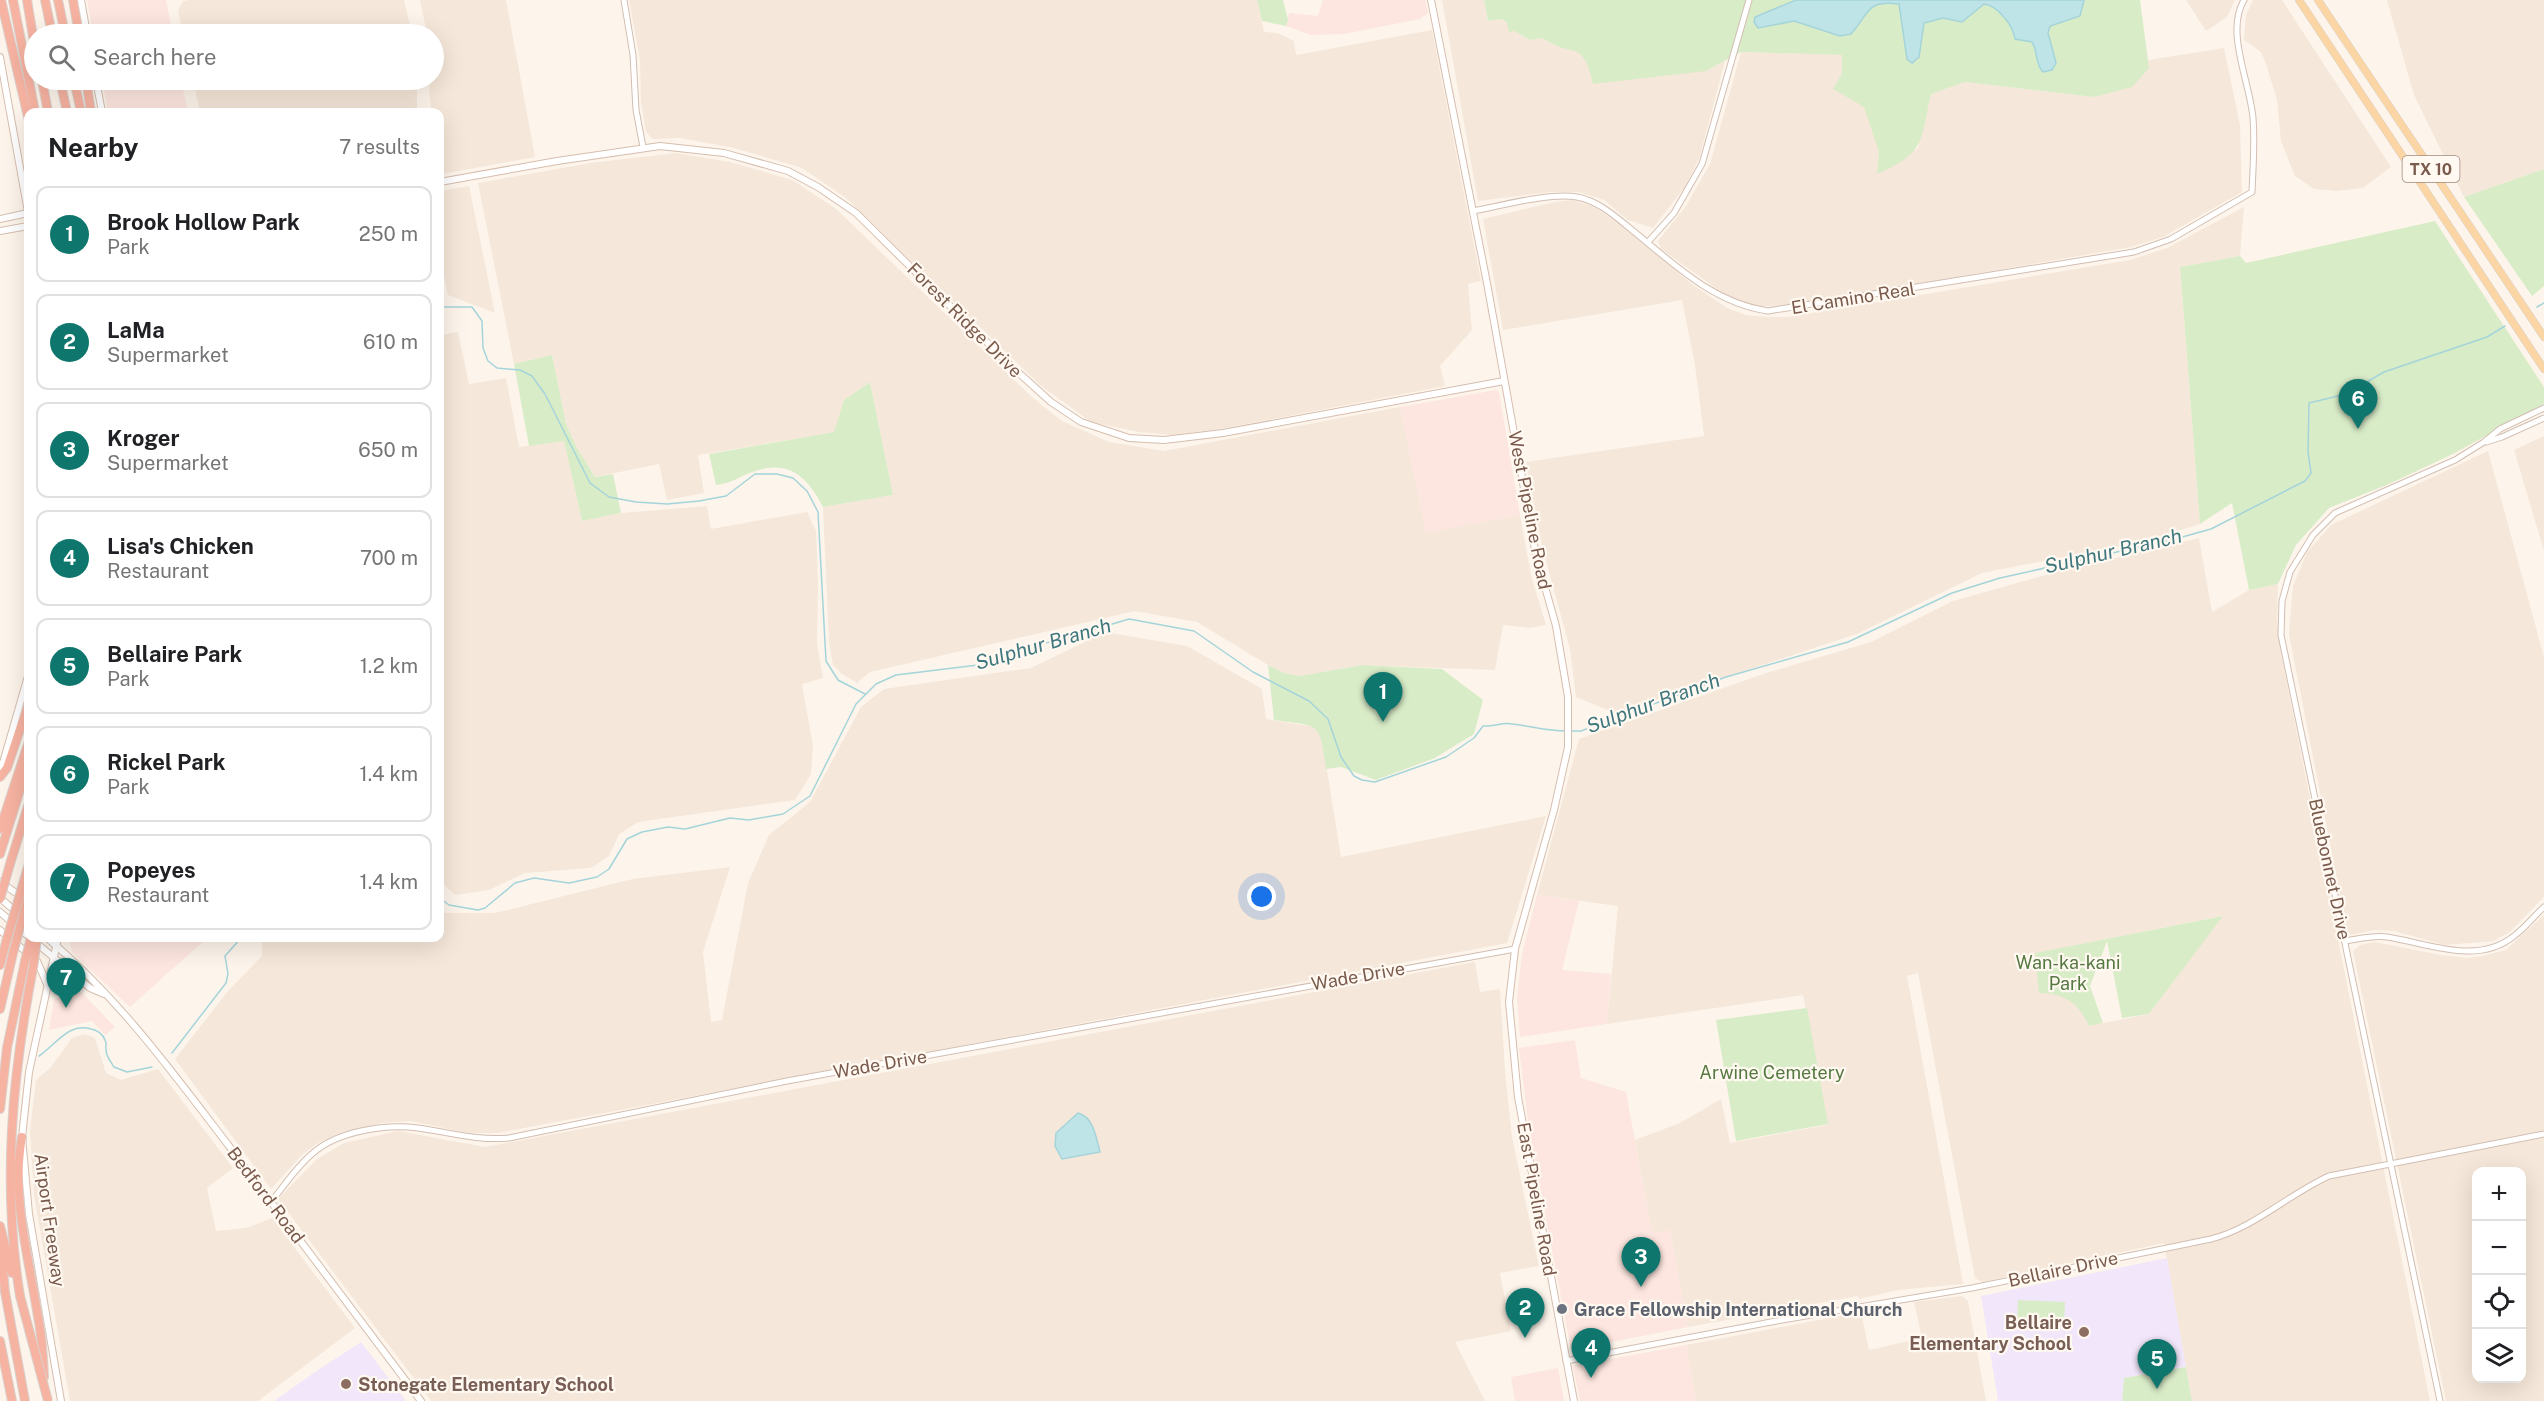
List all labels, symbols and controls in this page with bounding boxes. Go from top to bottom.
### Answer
search box [24,24,444,90]
icon: search [45,41,78,74]
text: Search here [93,44,217,70]
text: Nearby [48,132,138,163]
text: 7 results [339,135,420,159]
road number: TX 10 [2402,156,2460,182]
text: Brook Hollow Park [107,209,300,235]
text: 1 [65,222,74,246]
text: 250 m [359,222,418,246]
text: Park [107,235,150,259]
street label: Forest Ridge Drive [903,258,1027,382]
street label: El Camino Real [1789,278,1917,318]
text: LaMa [107,317,165,343]
text: 2 [63,330,76,354]
text: 610 m [363,330,418,354]
text: Supermarket [107,343,229,367]
pin: 6 [2338,380,2378,429]
text: Kroger [107,425,180,451]
street label: West Pipeline Road [1504,429,1556,591]
text: 3 [63,438,76,462]
text: 650 m [358,438,418,462]
text: Supermarket [107,451,229,475]
water label: Sulphur Branch [2042,524,2184,578]
text: Lisa's Chicken [107,533,254,559]
text: 4 [63,546,76,570]
text: 700 m [360,546,418,570]
text: Restaurant [107,559,209,583]
water label: Sulphur Branch [972,613,1114,675]
text: Bellaire Park [107,641,242,667]
text: 5 [63,654,76,678]
text: 1.2 km [360,654,418,678]
text: Park [107,667,150,691]
water label: Sulphur Branch [1583,668,1723,738]
pin: 1 [1364,672,1402,722]
text: Rickel Park [107,749,225,775]
text: 6 [63,762,76,786]
text: 1.4 km [360,762,418,786]
text: Park [107,775,150,799]
street label: Bluebonnet Drive [2305,796,2355,942]
text: Popeyes [107,857,196,883]
text: 7 [63,870,76,894]
text: 1.4 km [360,870,418,894]
your location [1247,882,1276,911]
text: Restaurant [107,883,209,907]
park label: Wan-ka-kani Park [2016,952,2120,994]
street label: Wade Drive [1310,957,1406,995]
pin: 7 [46,958,86,1008]
street label: Wade Drive [832,1045,928,1083]
park label: Arwine Cemetery [1699,1062,1845,1083]
street label: East Pipeline Road [1513,1121,1561,1277]
street label: Bedford Road [223,1143,309,1247]
street label: Airport Freeway [30,1152,70,1288]
map controls [2472,1167,2526,1383]
button: + [2472,1167,2526,1221]
button: − [2472,1221,2526,1275]
pin: 3 [1622,1238,1660,1287]
street label: Bellaire Drive [2006,1247,2120,1291]
button: locate [2472,1275,2526,1329]
pin: 2 [1506,1288,1544,1338]
place label: Grace Fellowship International Church [1574,1299,1902,1320]
marker: Grace Fellowship International Church [1555,1302,1569,1316]
place label: Bellaire Elementary School [1909,1312,2072,1354]
marker: Bellaire Elementary School [2077,1325,2091,1339]
pin: 4 [1572,1328,1610,1378]
button: layers [2472,1329,2526,1383]
pin: 5 [2138,1340,2176,1389]
place label: Stonegate Elementary School [358,1374,614,1395]
marker: Stonegate Elementary School [339,1377,353,1391]

